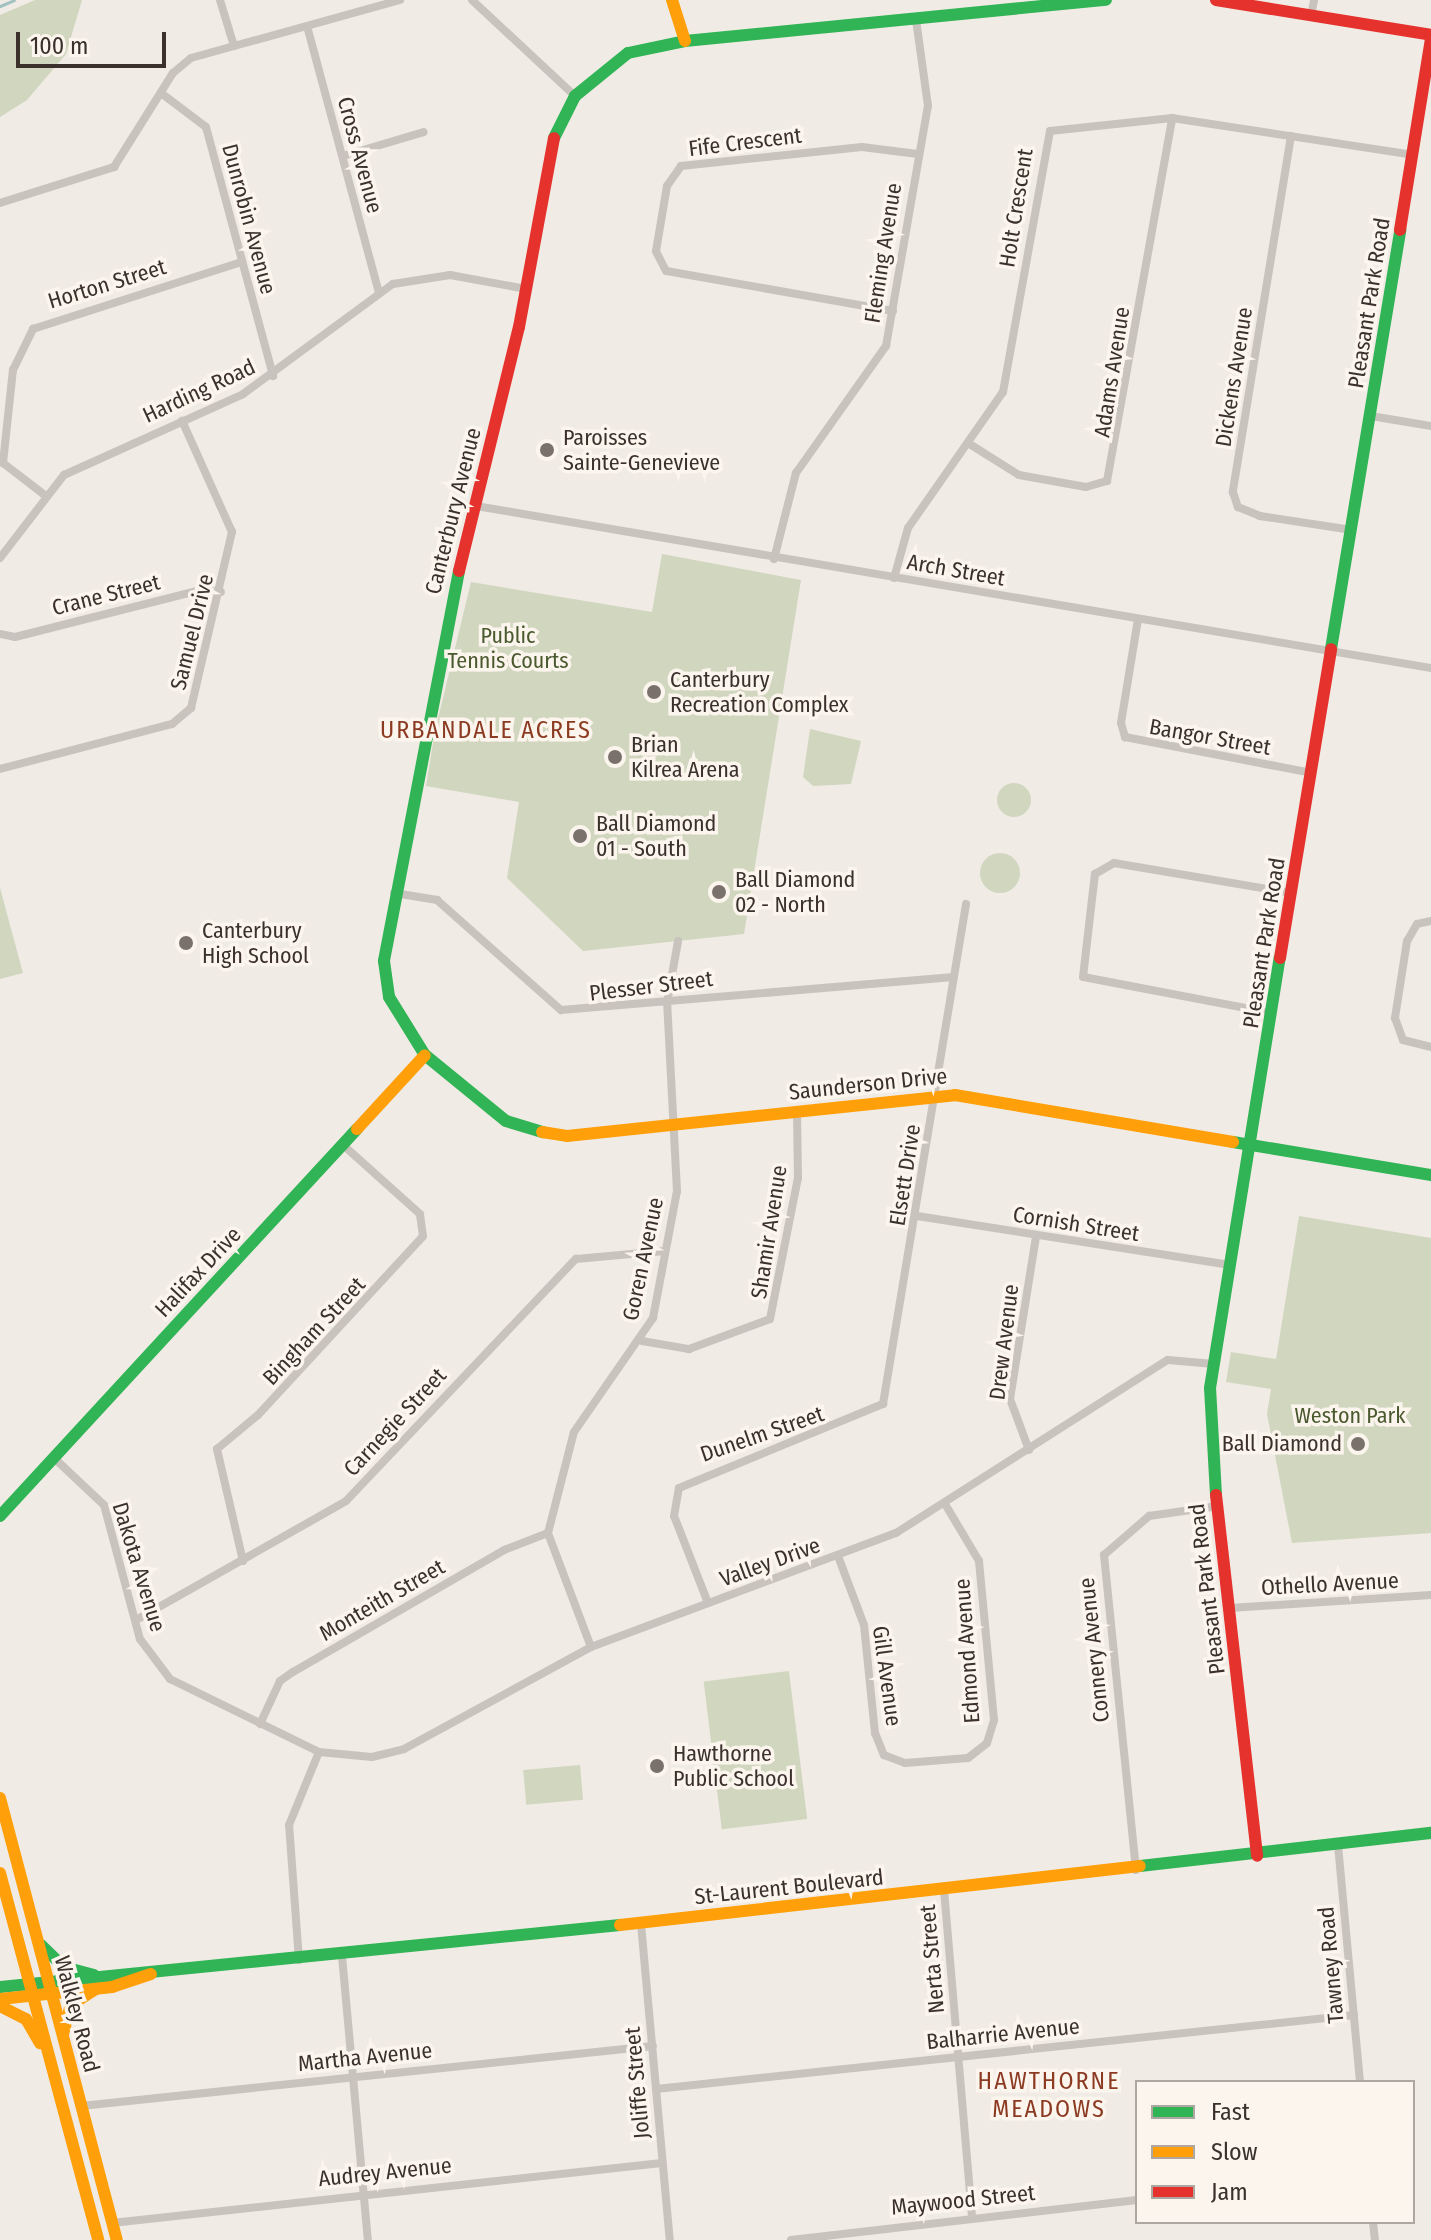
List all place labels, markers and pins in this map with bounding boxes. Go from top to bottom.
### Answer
place label: Paroisses Sainte-Genevieve [563,424,720,476]
marker: Paroisses Sainte-Genevieve [538,441,556,459]
place label: Canterbury Recreation Complex [670,666,848,718]
marker: Canterbury Recreation Complex [645,683,663,701]
place label: Brian Kilrea Arena [631,731,740,782]
marker: Brian Kilrea Arena [606,748,624,766]
place label: Ball Diamond 01 - South [596,810,716,862]
marker: Ball Diamond 01 - South [571,827,589,845]
place label: Ball Diamond 02 - North [735,866,855,918]
marker: Ball Diamond 02 - North [710,883,728,901]
place label: Canterbury High School [202,917,309,968]
marker: Canterbury High School [177,934,195,952]
place label: Ball Diamond [1222,1431,1342,1457]
marker: Ball Diamond [1349,1435,1367,1453]
place label: Hawthorne Public School [673,1740,794,1792]
marker: Hawthorne Public School [648,1757,666,1775]

